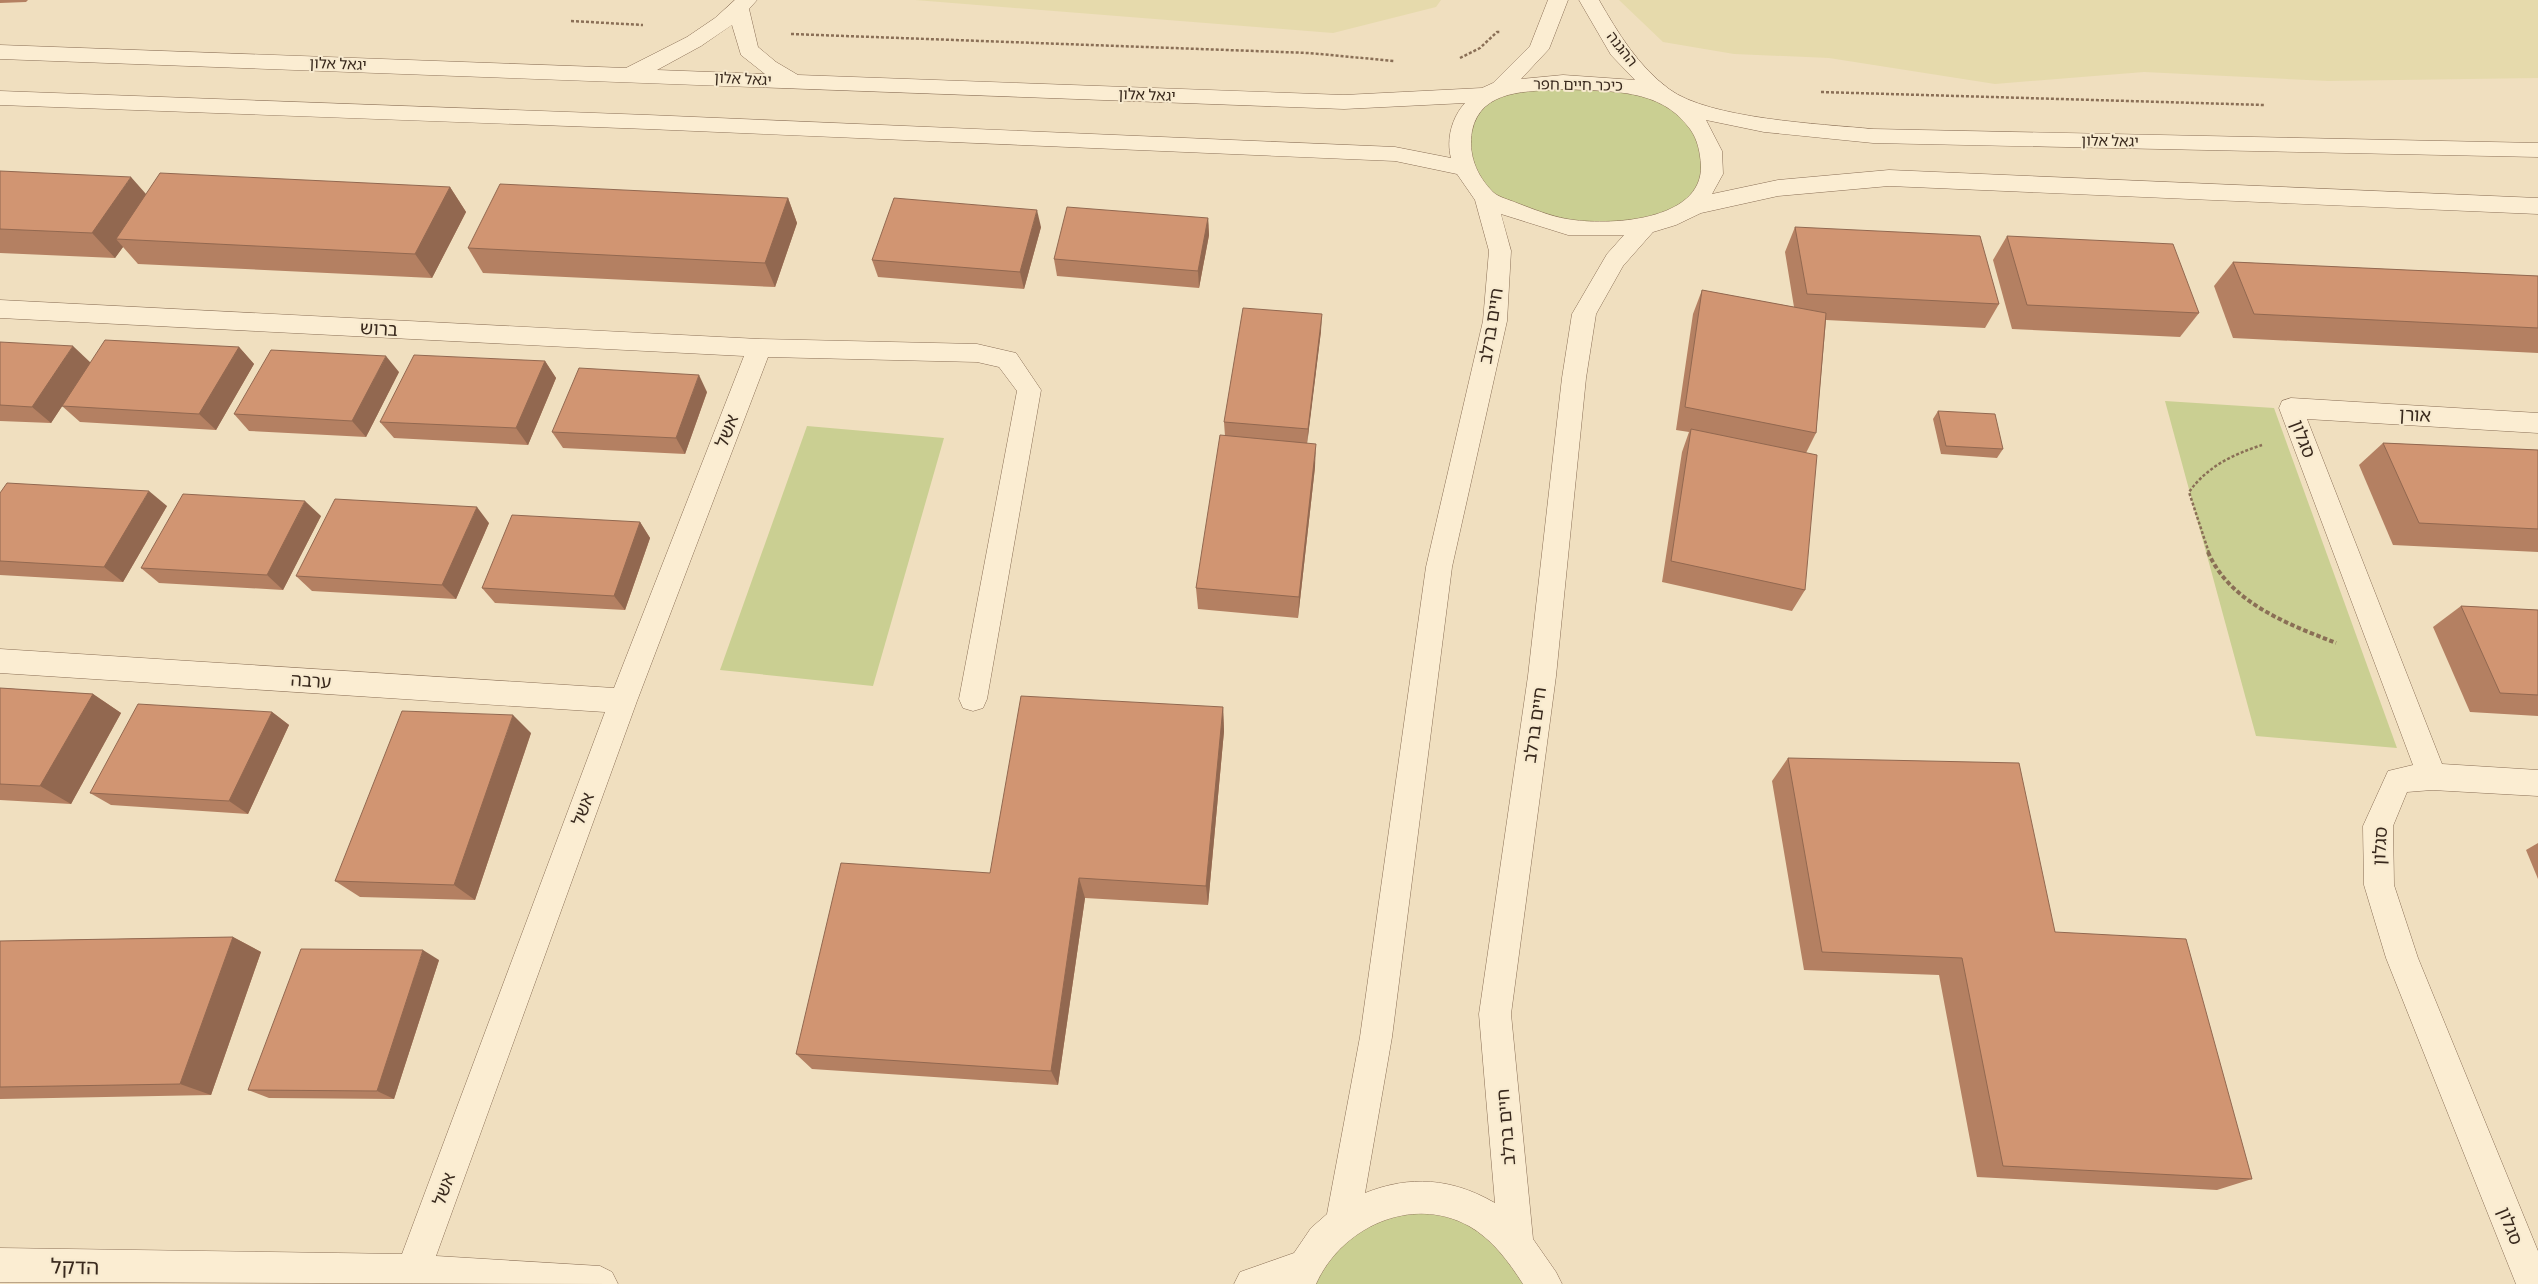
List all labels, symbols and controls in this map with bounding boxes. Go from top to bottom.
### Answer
street label: ההגנה [1603,28,1641,70]
street label: יגאל אלון [309,54,367,74]
street label: יגאל אלון [714,69,772,89]
street label: כיכר חיים חפר [1533,75,1623,95]
street label: יגאל אלון [1118,85,1176,105]
street label: יגאל אלון [2081,132,2139,150]
street label: חיים ברלב [1474,286,1508,366]
street label: ברוש [360,317,398,341]
street label: אורן [2398,403,2432,427]
street label: אשל [711,411,743,451]
street label: סגלון [2286,417,2320,461]
street label: ערבה [290,669,332,693]
street label: חיים ברלב [1519,686,1551,764]
street label: אשל [567,789,599,829]
street label: סגלון [2368,826,2392,866]
street label: חיים ברלב [1492,1088,1520,1166]
street label: אשל [428,1169,460,1209]
street label: סגלון [2493,1204,2527,1248]
street label: הדקל [50,1254,100,1279]

